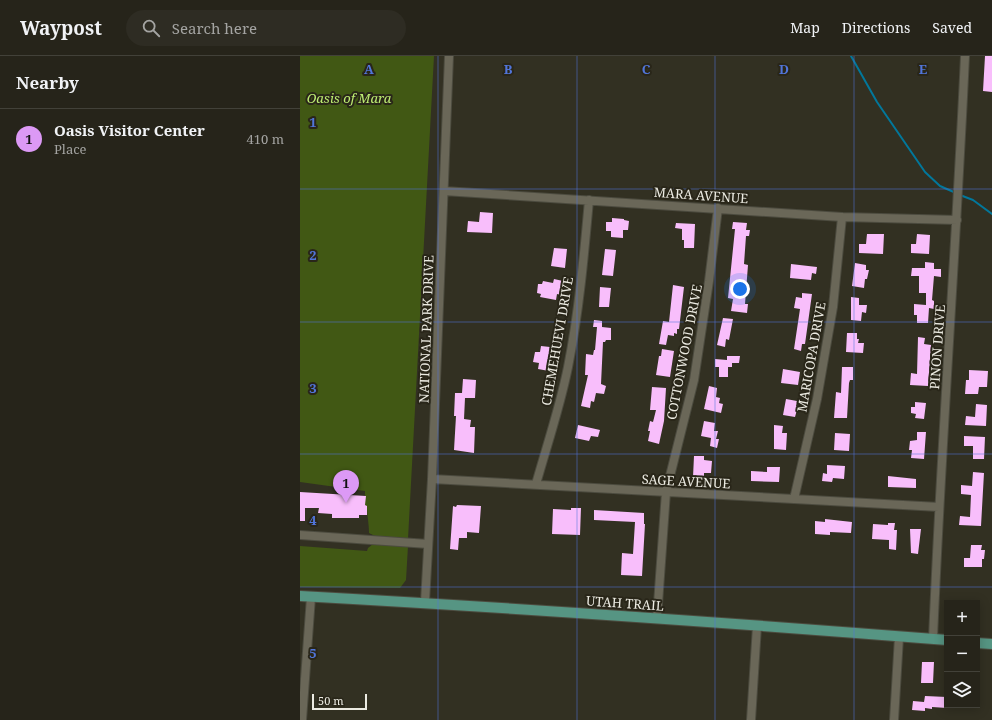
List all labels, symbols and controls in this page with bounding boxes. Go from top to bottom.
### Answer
search box [126,10,406,46]
text: Waypost [20,15,102,41]
icon: search [140,17,162,39]
text: Search here [172,18,257,38]
text: Map [790,18,820,37]
text: Directions [842,18,910,37]
text: Saved [932,18,972,37]
text: A [364,60,374,78]
text: B [504,60,513,78]
text: C [642,60,651,78]
text: D [779,60,789,78]
text: E [919,60,928,78]
text: Nearby [16,71,79,94]
park label: Oasis of Mara [307,89,392,107]
text: 1 [309,113,317,131]
text: Oasis Visitor Center [54,120,205,140]
text: 1 [25,130,33,148]
text: 410 m [247,130,284,148]
text: Place [54,140,87,158]
street label: MARA AVENUE [653,183,749,207]
text: 2 [309,246,317,264]
street label: NATIONAL PARK DRIVE [414,255,438,403]
street label: CHEMEHUEVI DRIVE [537,275,577,407]
your location [730,279,750,299]
street label: COTTONWOOD DRIVE [662,283,706,421]
street label: MARICOPA DRIVE [792,300,830,414]
street label: PINON DRIVE [925,304,949,390]
text: 3 [309,379,317,397]
pin: 1 [333,470,359,503]
street label: SAGE AVENUE [641,470,731,492]
text: 4 [309,511,317,529]
street label: UTAH TRAIL [586,591,664,615]
map controls [944,600,980,708]
button: + [944,600,980,636]
button: − [944,636,980,672]
text: 5 [309,644,317,662]
button: layers [944,672,980,708]
scale bar [312,692,367,711]
text: 50 m [318,693,344,708]

